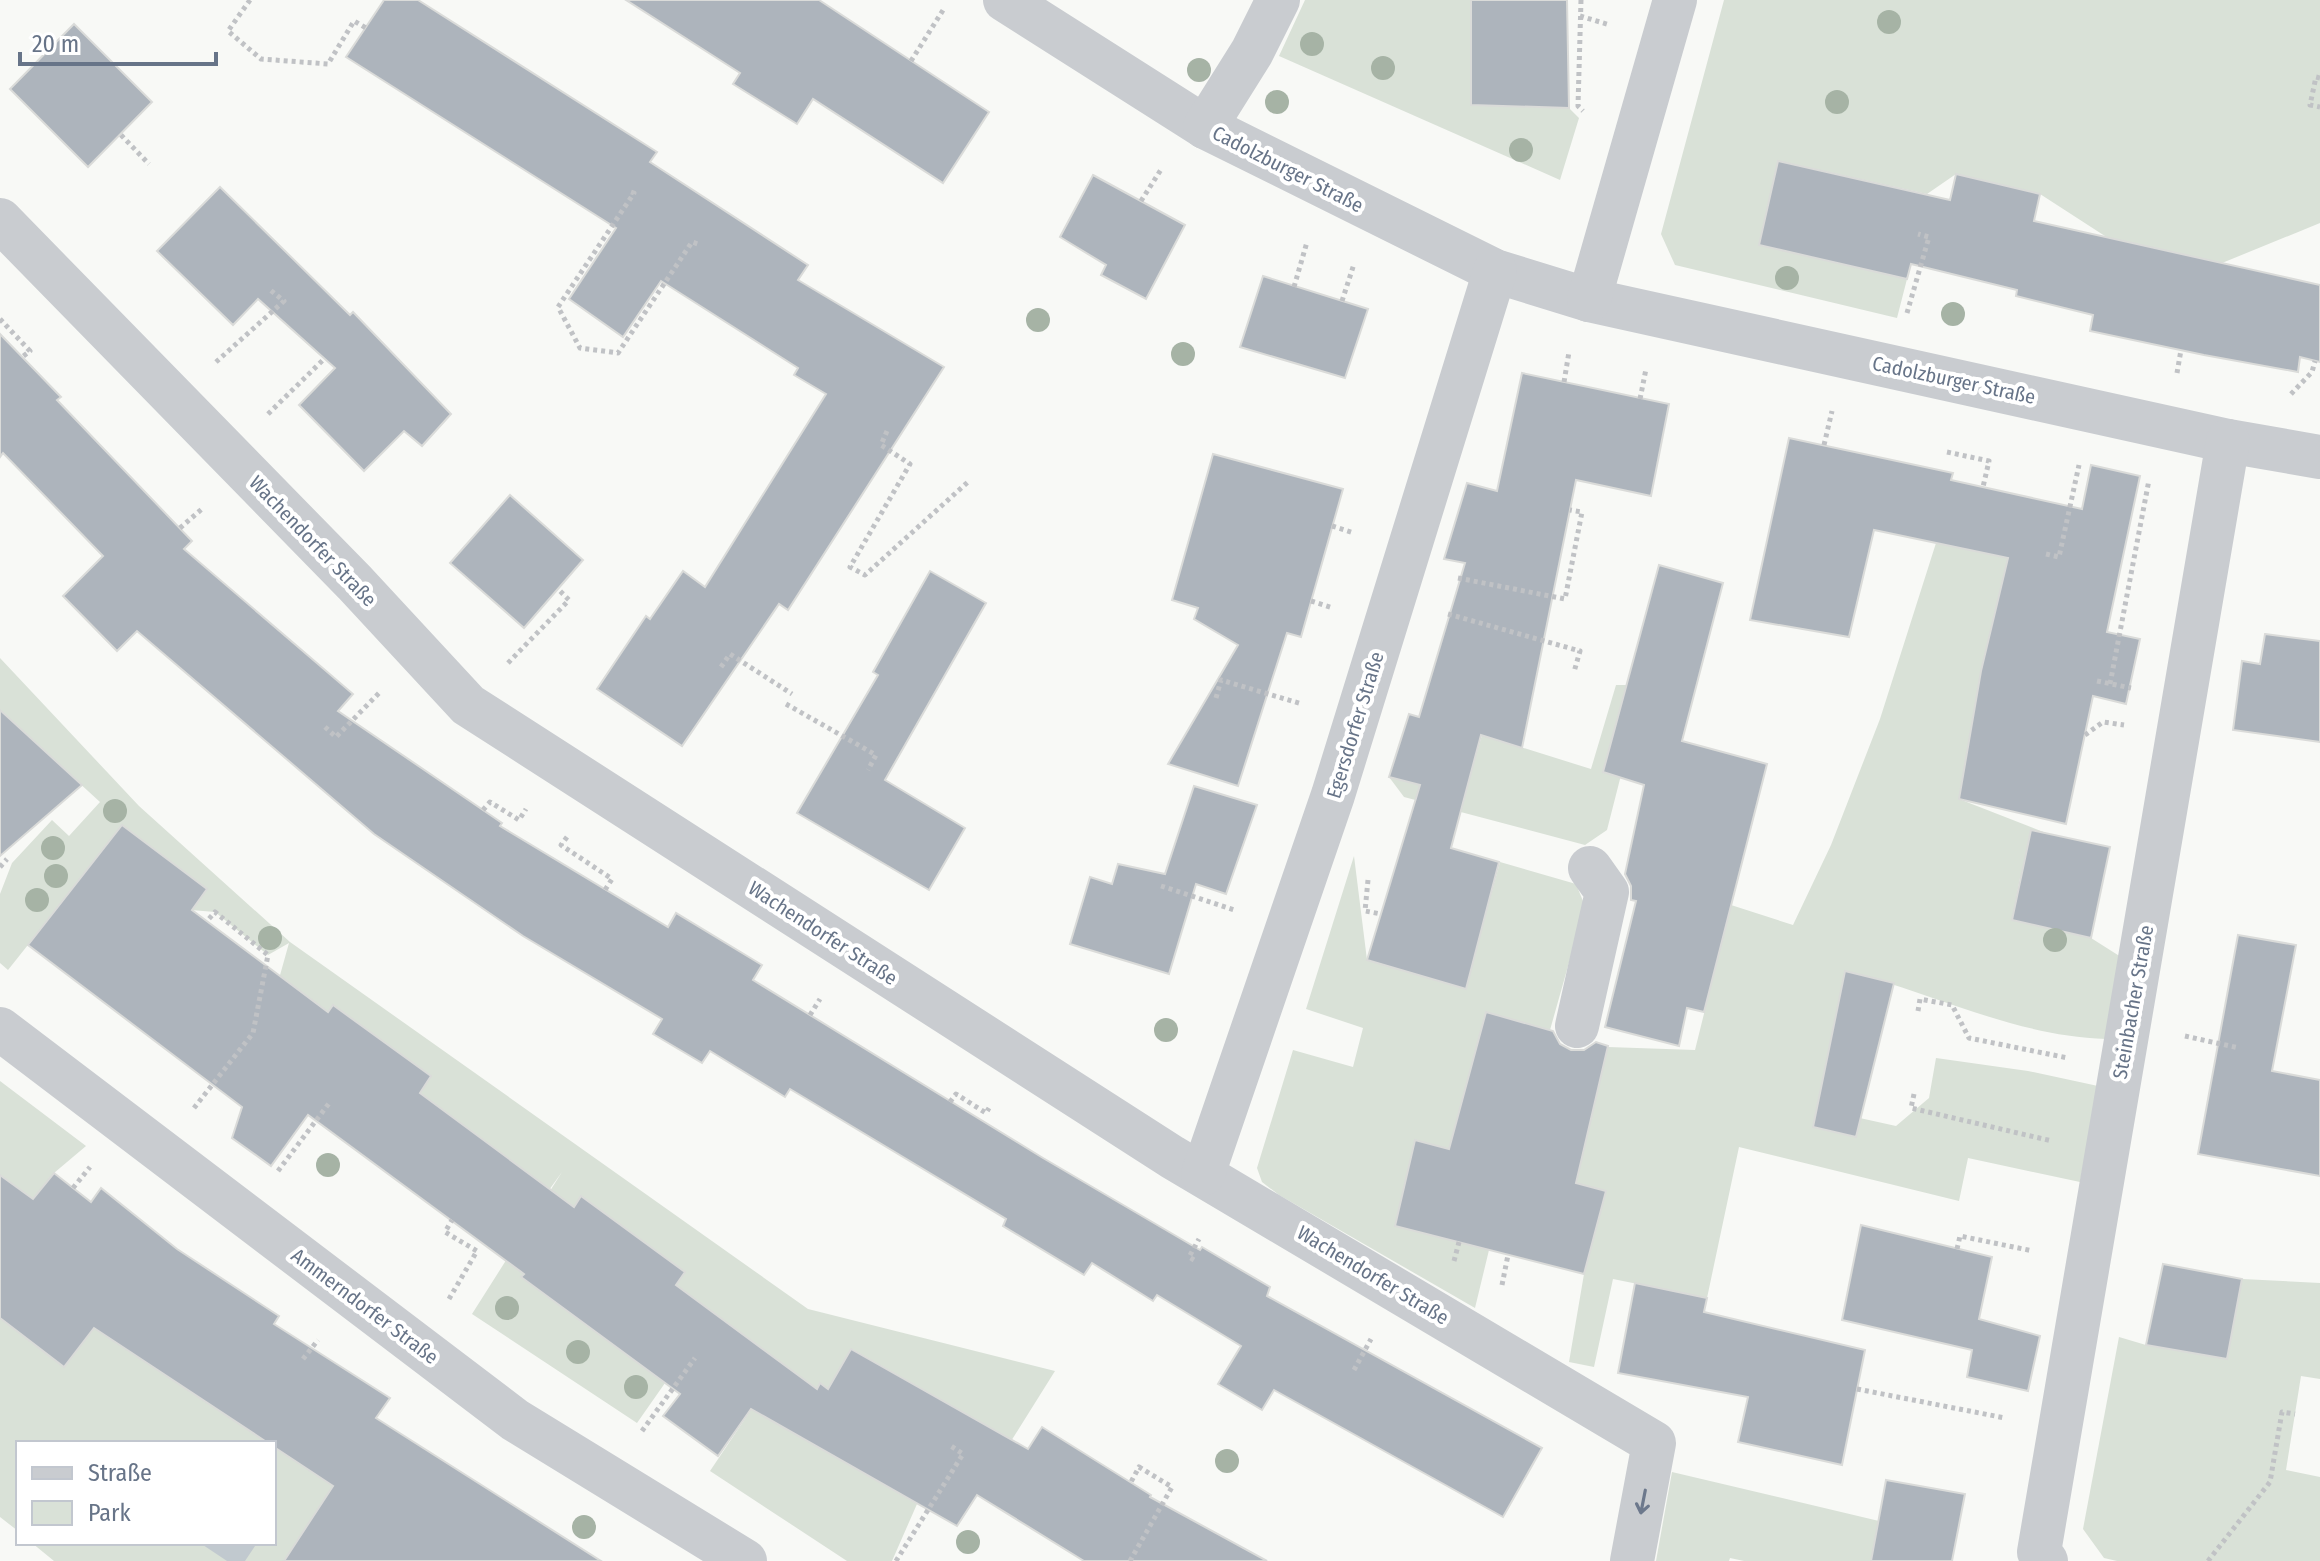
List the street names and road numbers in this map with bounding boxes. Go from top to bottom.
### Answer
street label: Cadolzburger Straße [1209,121,1367,217]
street label: Cadolzburger Straße [1870,351,2038,409]
street label: Wachendorfer Straße [244,471,382,611]
street label: Egersdorfer Straße [1321,649,1389,801]
street label: Wachendorfer Straße [744,876,902,990]
street label: Steinbacher Straße [2108,923,2158,1081]
street label: Wachendorfer Straße [1293,1220,1453,1330]
street label: Ammerndorfer Straße [287,1243,443,1369]

